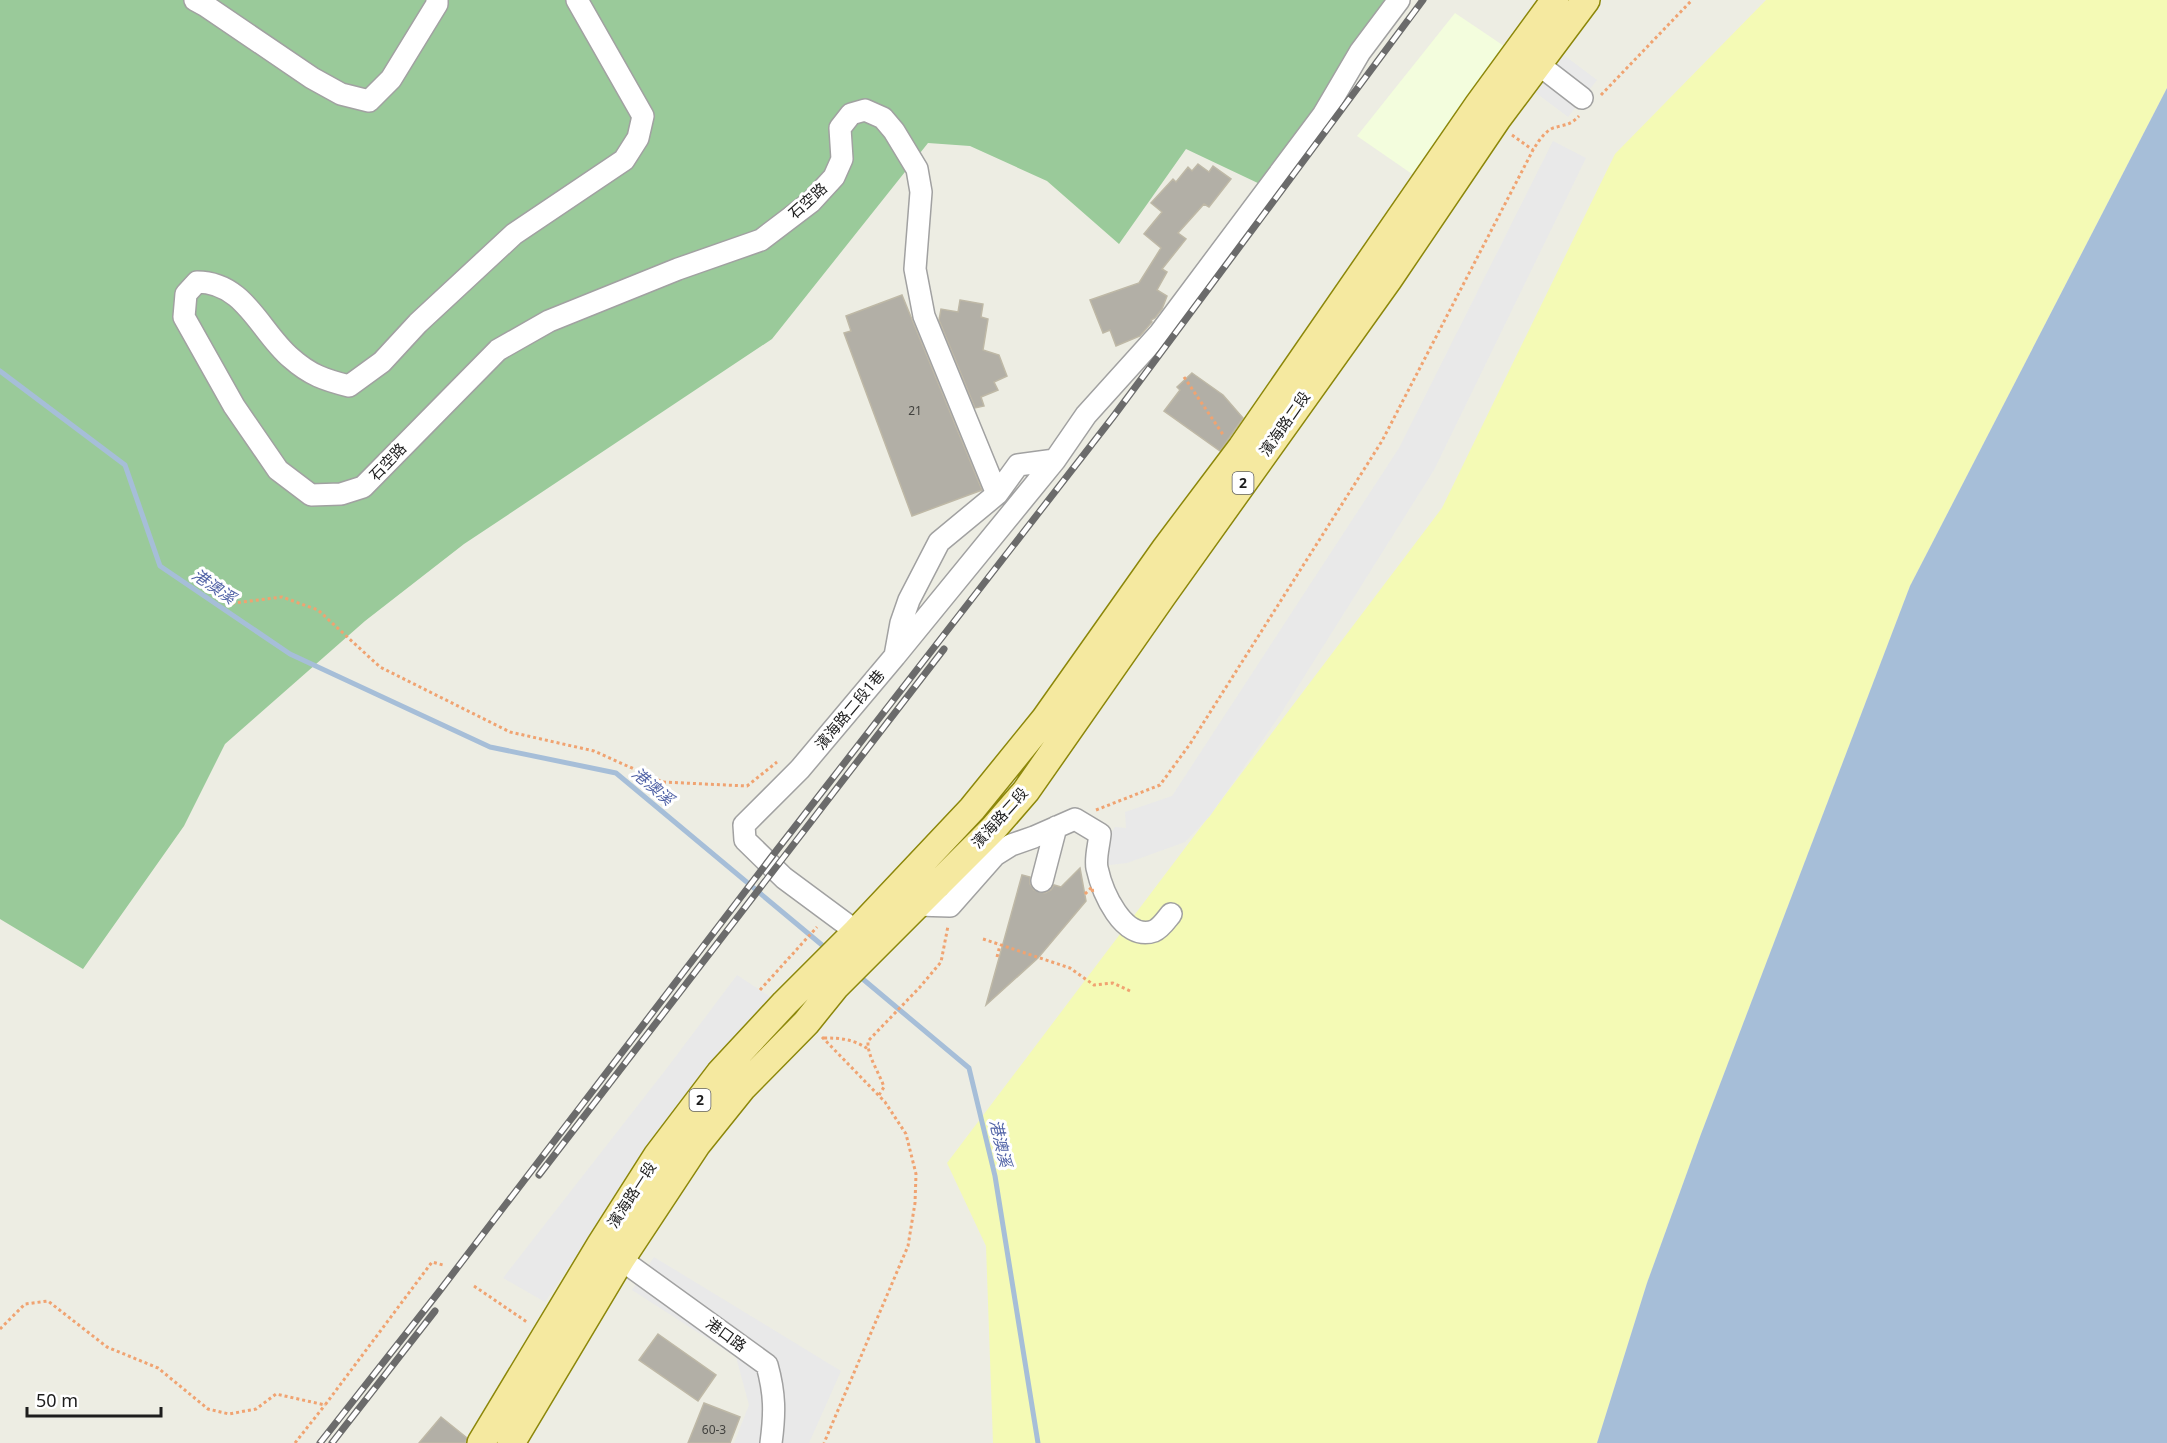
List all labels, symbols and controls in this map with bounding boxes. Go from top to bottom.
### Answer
street label: 石空路 [784,178,831,223]
street label: 濱海路二段 [1254,387,1314,460]
house number: 21 [908,402,922,419]
street label: 石空路 [364,438,410,484]
road number: 2 [1232,472,1254,494]
water label: 港澳溪 [188,563,242,610]
street label: 濱海路二段1巷 [810,665,889,754]
water label: 港澳溪 [628,762,680,811]
street label: 濱海路二段 [967,783,1032,852]
road number: 2 [690,1089,710,1111]
water label: 港澳溪 [985,1117,1018,1171]
street label: 濱海路一段 [602,1158,660,1231]
street label: 港口路 [703,1313,751,1356]
scale bar [27,1380,160,1418]
text: 50 m [36,1388,78,1412]
house number: 60-3 [702,1421,726,1438]

